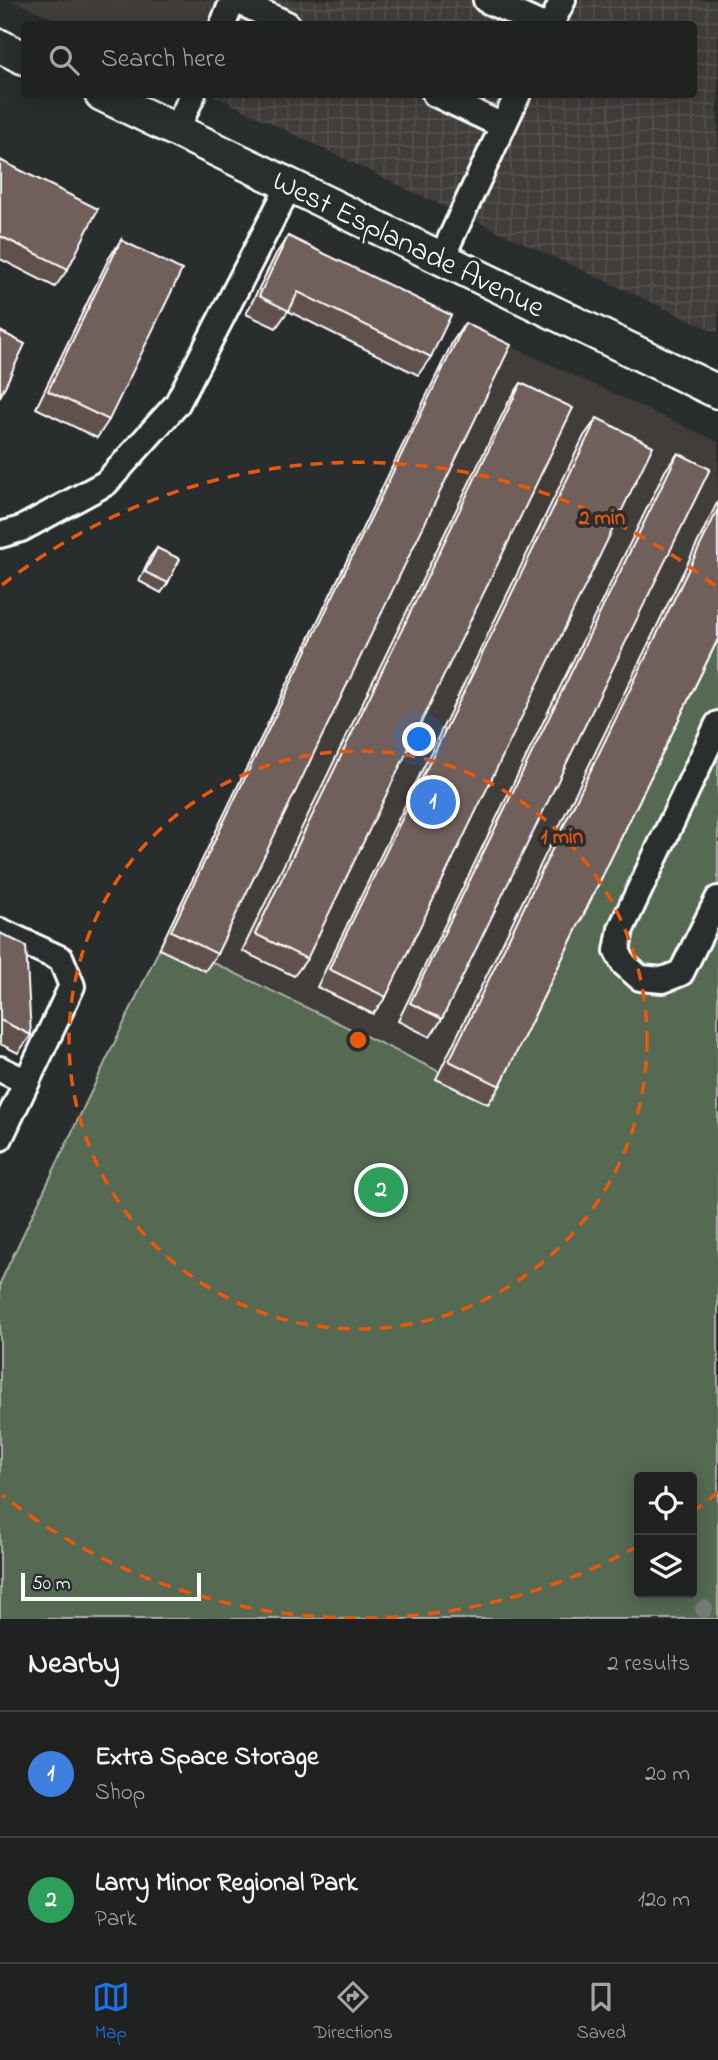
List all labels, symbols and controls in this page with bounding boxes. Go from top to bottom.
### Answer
search box [21,21,697,98]
icon: search [45,41,83,79]
text: Search here [101,41,226,79]
street label: West Esplanade Avenue [264,161,552,331]
text: 2 min [578,504,625,534]
your location [402,722,436,756]
pin: 1 [410,776,456,828]
text: 1 min [541,823,583,853]
centre of rings [346,1028,370,1052]
pin: 2 [358,1164,404,1216]
map controls [634,1472,697,1598]
button: locate [634,1472,697,1535]
button: layers [634,1535,697,1598]
scale bar [21,1570,201,1602]
text: 50 m [32,1571,71,1598]
text: Nearby [28,1643,120,1687]
text: 2 results [607,1648,690,1681]
text: Extra Space Storage [95,1739,319,1777]
text: 1 [47,1758,55,1791]
text: 20 m [645,1758,690,1791]
text: Shop [95,1777,145,1810]
text: Larry Minor Regional Park [95,1865,358,1903]
text: 2 [45,1884,57,1917]
text: 120 m [638,1884,690,1917]
text: Park [95,1903,137,1936]
tab: Map [92,1978,130,2047]
tab: Directions [314,1978,393,2047]
tab: Saved [577,1978,626,2047]

